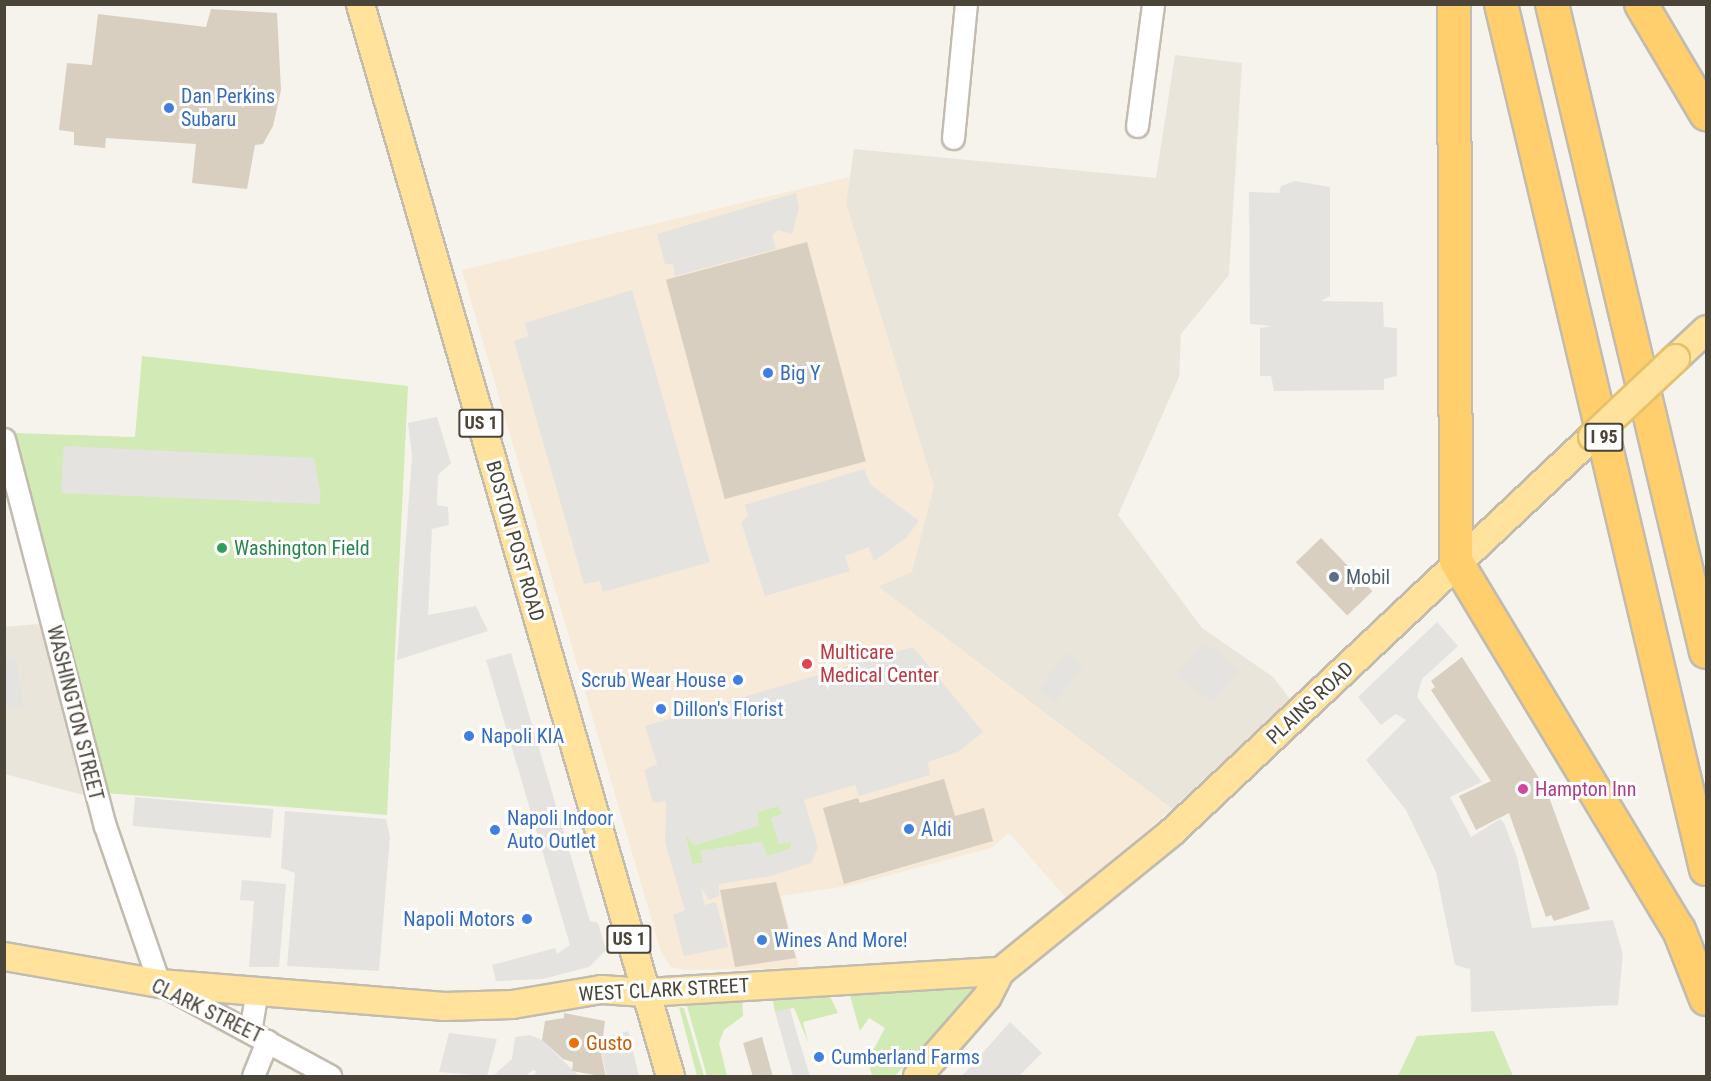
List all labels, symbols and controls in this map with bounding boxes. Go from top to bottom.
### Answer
place label: Dan Perkins Subaru [181,84,275,131]
marker: Dan Perkins Subaru [162,101,176,115]
place label: Big Y [780,361,820,385]
marker: Big Y [761,366,775,380]
road number: US 1 [457,408,505,438]
road number: I 95 [1583,422,1625,452]
street label: BOSTON POST ROAD [481,458,549,624]
place label: Washington Field [234,536,370,560]
marker: Washington Field [215,541,229,555]
place label: Mobil [1346,565,1390,589]
marker: Mobil [1327,570,1341,584]
street label: WASHINGTON STREET [42,623,108,803]
place label: Multicare Medical Center [820,640,939,687]
marker: Multicare Medical Center [798,655,816,673]
street label: PLAINS ROAD [1262,657,1358,749]
place label: Scrub Wear House [581,668,726,692]
marker: Scrub Wear House [731,673,745,687]
place label: Dillon's Florist [673,697,783,721]
marker: Dillon's Florist [654,702,668,716]
place label: Napoli KIA [481,724,564,748]
marker: Napoli KIA [462,729,476,743]
place label: Hampton Inn [1535,777,1636,801]
marker: Hampton Inn [1516,782,1530,796]
place label: Napoli Indoor Auto Outlet [507,807,613,854]
place label: Aldi [921,817,952,841]
marker: Aldi [902,822,916,836]
marker: Napoli Indoor Auto Outlet [488,823,502,837]
place label: Napoli Motors [403,907,515,931]
marker: Napoli Motors [520,912,534,926]
road number: US 1 [605,924,653,954]
place label: Wines And More! [774,928,908,952]
marker: Wines And More! [755,933,769,947]
street label: CLARK STREET [148,974,266,1048]
street label: WEST CLARK STREET [578,974,750,1006]
place label: Gusto [586,1031,632,1055]
marker: Gusto [567,1036,581,1050]
place label: Cumberland Farms [831,1045,980,1069]
marker: Cumberland Farms [812,1050,826,1064]

